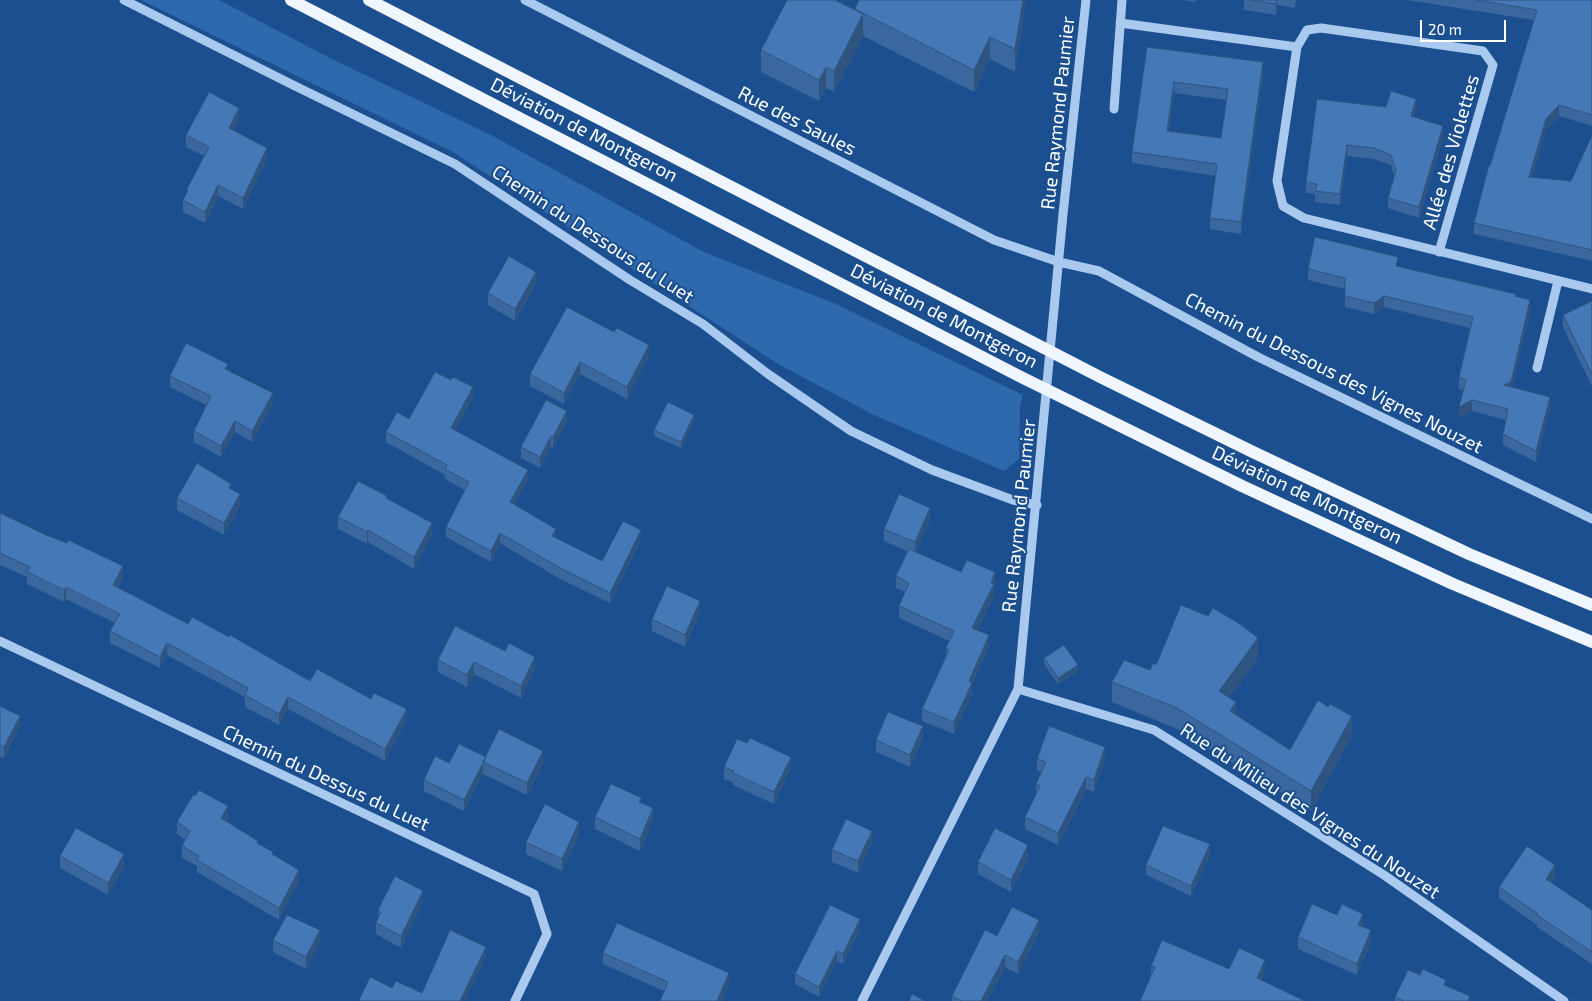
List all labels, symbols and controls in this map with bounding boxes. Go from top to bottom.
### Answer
scale bar [1422,10,1508,42]
street label: Rue Raymond Paumier [1037,15,1079,211]
text: 20 m [1428,20,1462,38]
street label: Allée des Violettes [1418,72,1484,232]
street label: Déviation de Montgeron [487,73,681,187]
street label: Rue des Saules [734,81,860,161]
street label: Chemin du Dessous du Luet [488,160,698,308]
street label: Déviation de Montgeron [847,259,1041,373]
street label: Chemin du Dessous des Vignes Nouzet [1181,288,1487,458]
street label: Rue Raymond Paumier [998,418,1040,614]
street label: Déviation de Montgeron [1208,441,1406,549]
street label: Rue du Milieu des Vignes du Nouzet [1176,718,1444,904]
street label: Chemin du Dessus du Luet [219,720,433,836]

